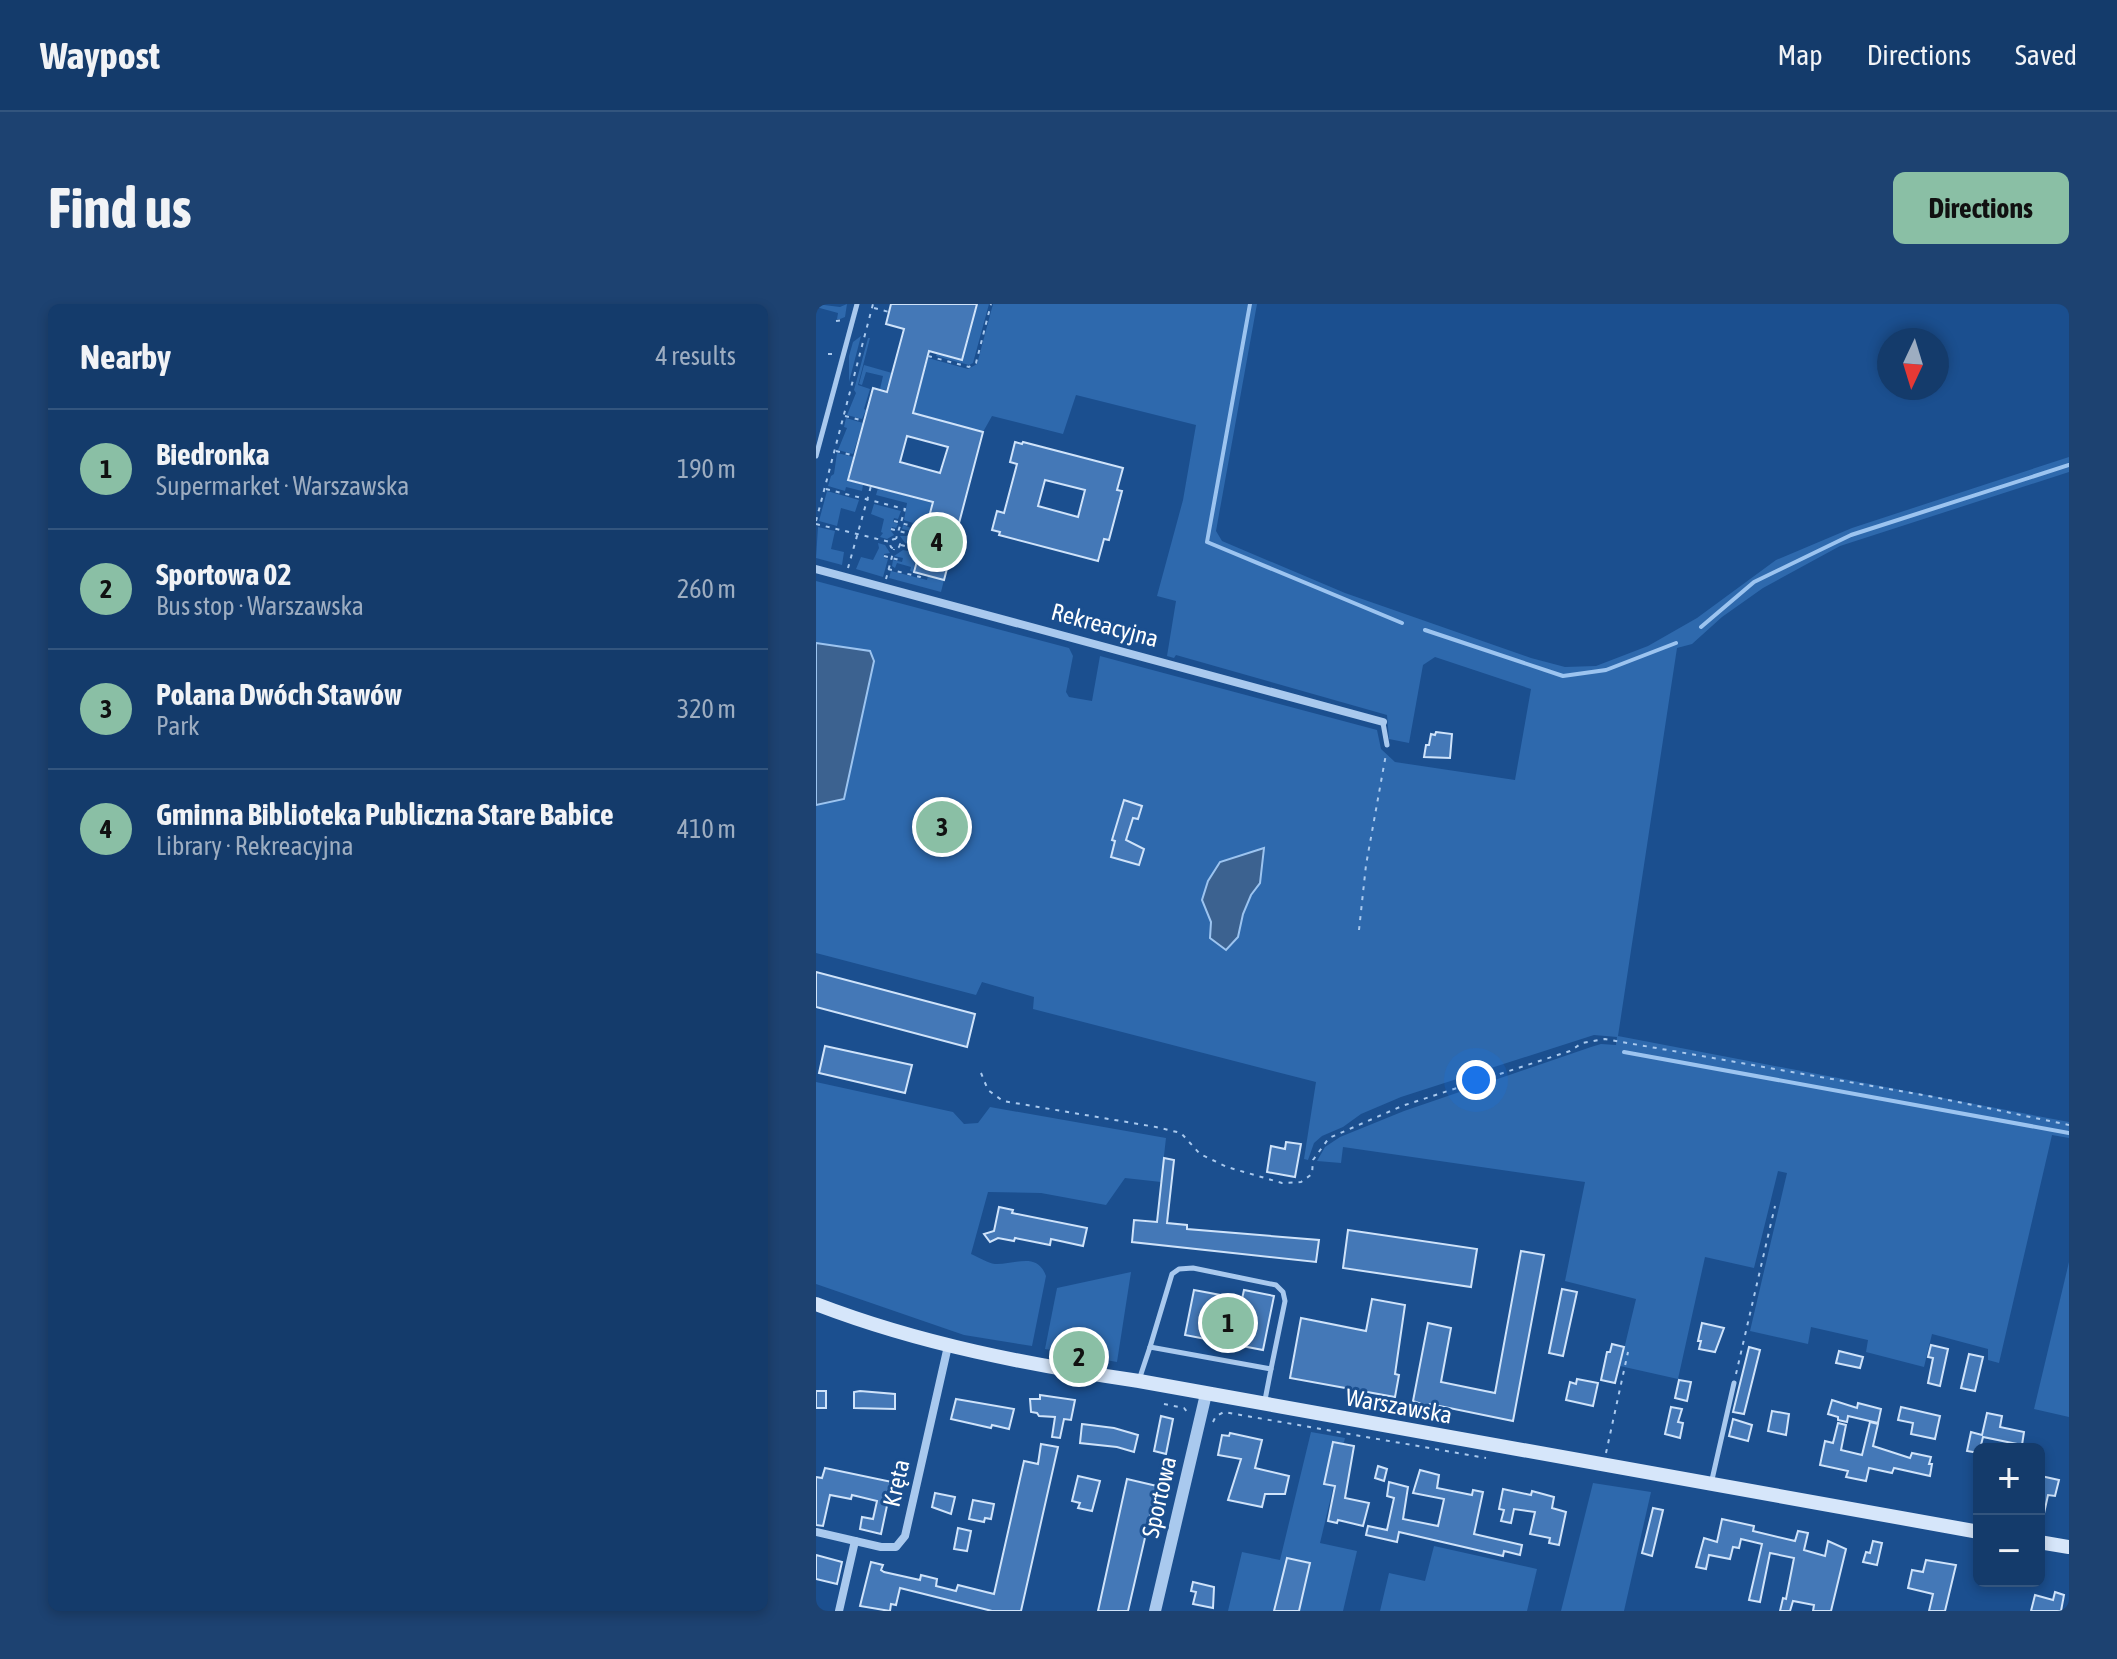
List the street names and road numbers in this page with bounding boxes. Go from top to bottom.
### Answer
street label: Rekreacyjna [1049,598,1161,652]
street label: Warszawska [1344,1383,1454,1429]
street label: Sportowa [1137,1454,1181,1540]
street label: Kręta [877,1457,915,1509]

